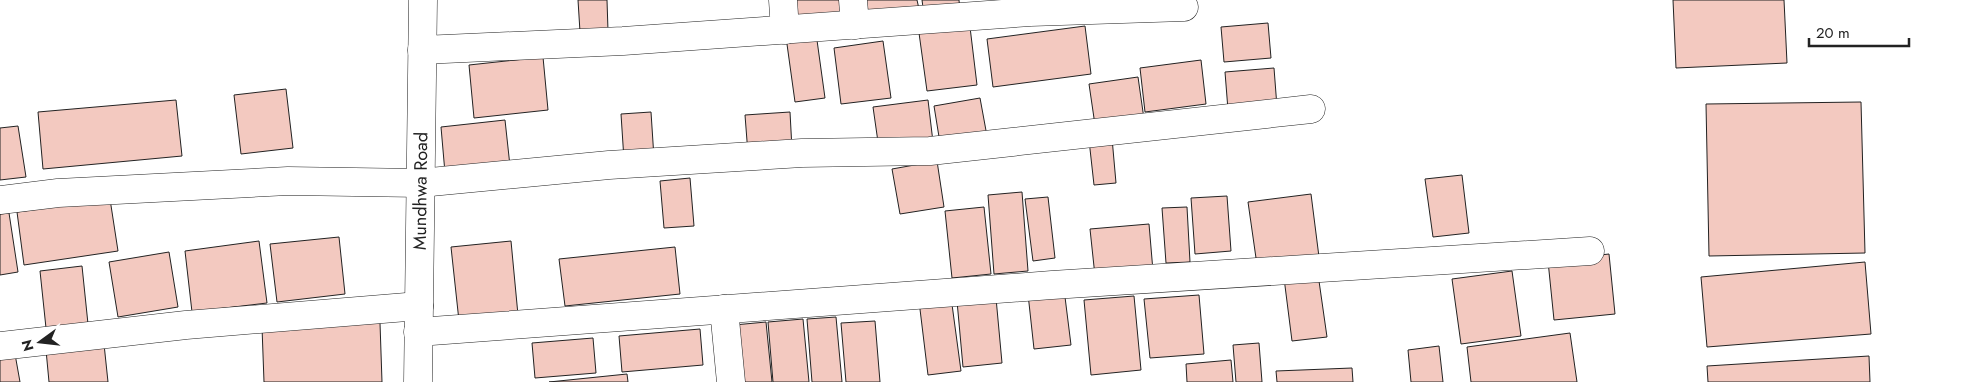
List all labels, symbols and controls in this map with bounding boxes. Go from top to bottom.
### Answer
scale bar [1809,15,1909,47]
text: 20 m [1816,22,1850,44]
street label: Mundhwa Road [407,132,434,250]
north arrow [15,317,65,367]
text: N [16,337,39,353]

